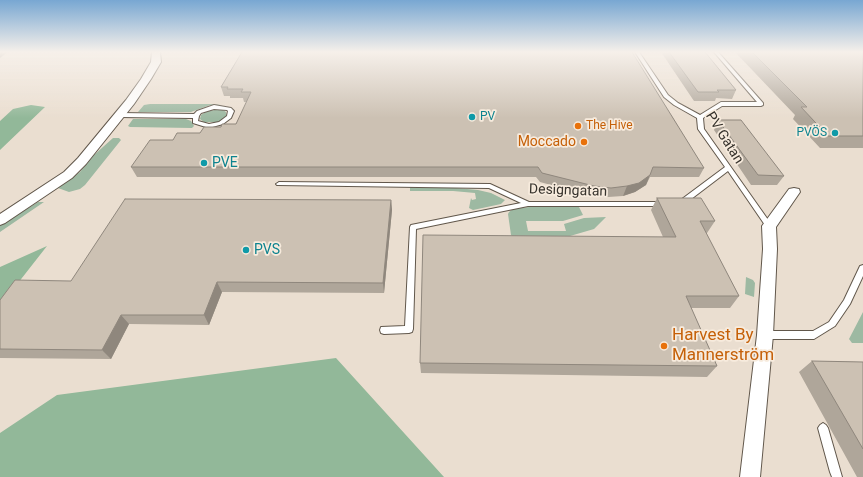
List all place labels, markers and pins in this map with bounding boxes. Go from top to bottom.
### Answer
place label: PV [480,110,495,124]
marker: PV [467,112,477,122]
place label: The Hive [586,119,633,133]
marker: The Hive [573,121,583,131]
place label: PVÖS [796,126,827,140]
marker: PVÖS [830,128,840,138]
place label: Moccado [518,134,576,150]
marker: Moccado [579,137,589,147]
place label: PVE [212,155,238,171]
marker: PVE [199,158,209,168]
place label: PVS [254,242,280,258]
marker: PVS [241,245,251,255]
place label: Harvest By Mannerström [672,326,774,366]
marker: Harvest By Mannerström [659,341,669,351]

